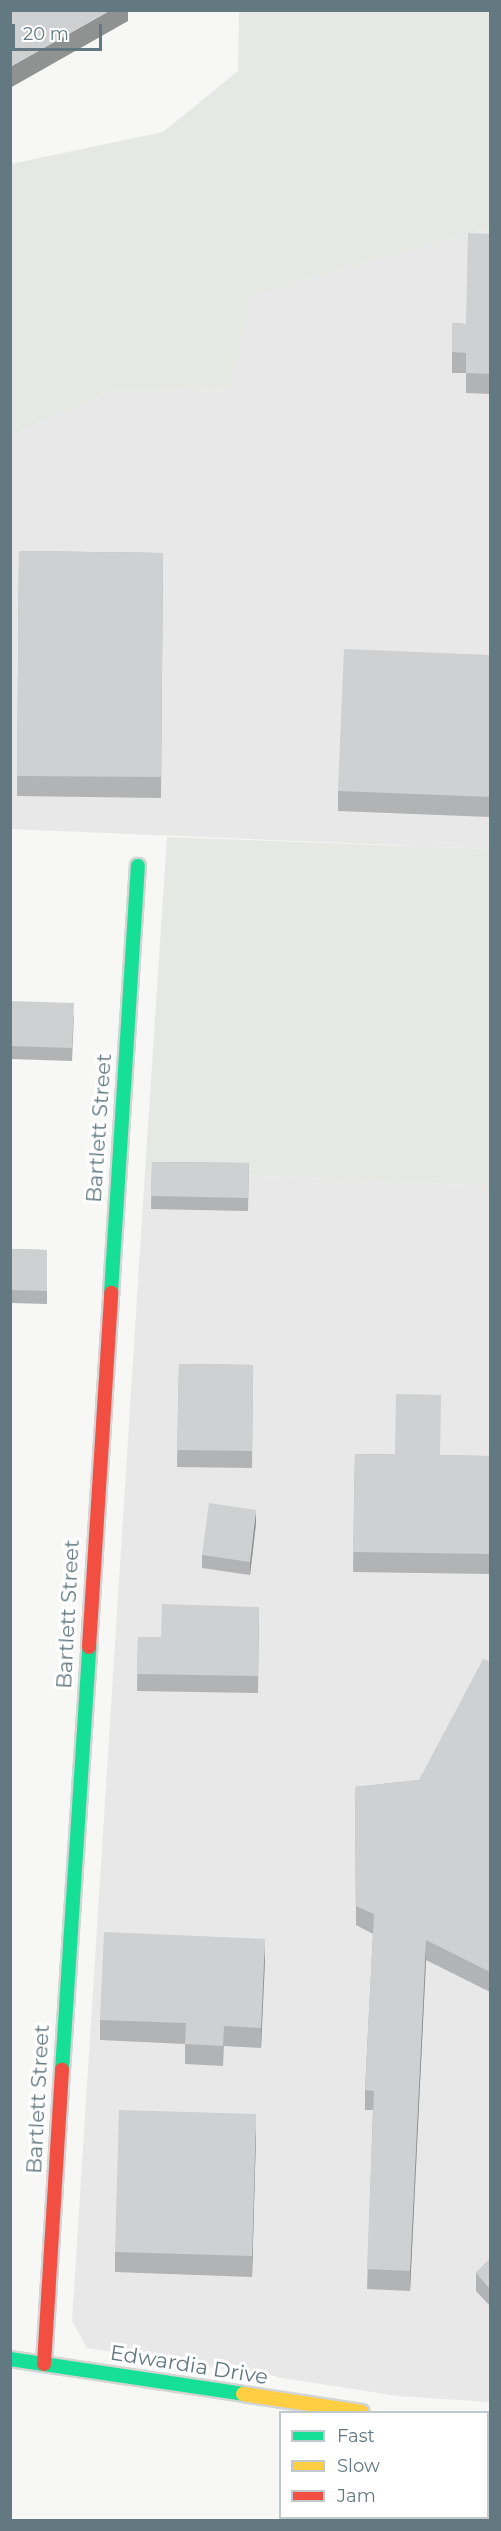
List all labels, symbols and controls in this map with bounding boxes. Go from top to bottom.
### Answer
scale bar [15,12,105,50]
text: 20 m [23,23,69,45]
street label: Bartlett Street [81,1053,117,1203]
street label: Bartlett Street [52,1539,84,1689]
street label: Bartlett Street [22,2024,54,2174]
street label: Edwardia Drive [108,2340,270,2390]
legend [279,2411,489,2519]
text: Fast [337,2425,375,2447]
text: Slow [337,2455,380,2477]
text: Jam [337,2485,376,2507]

